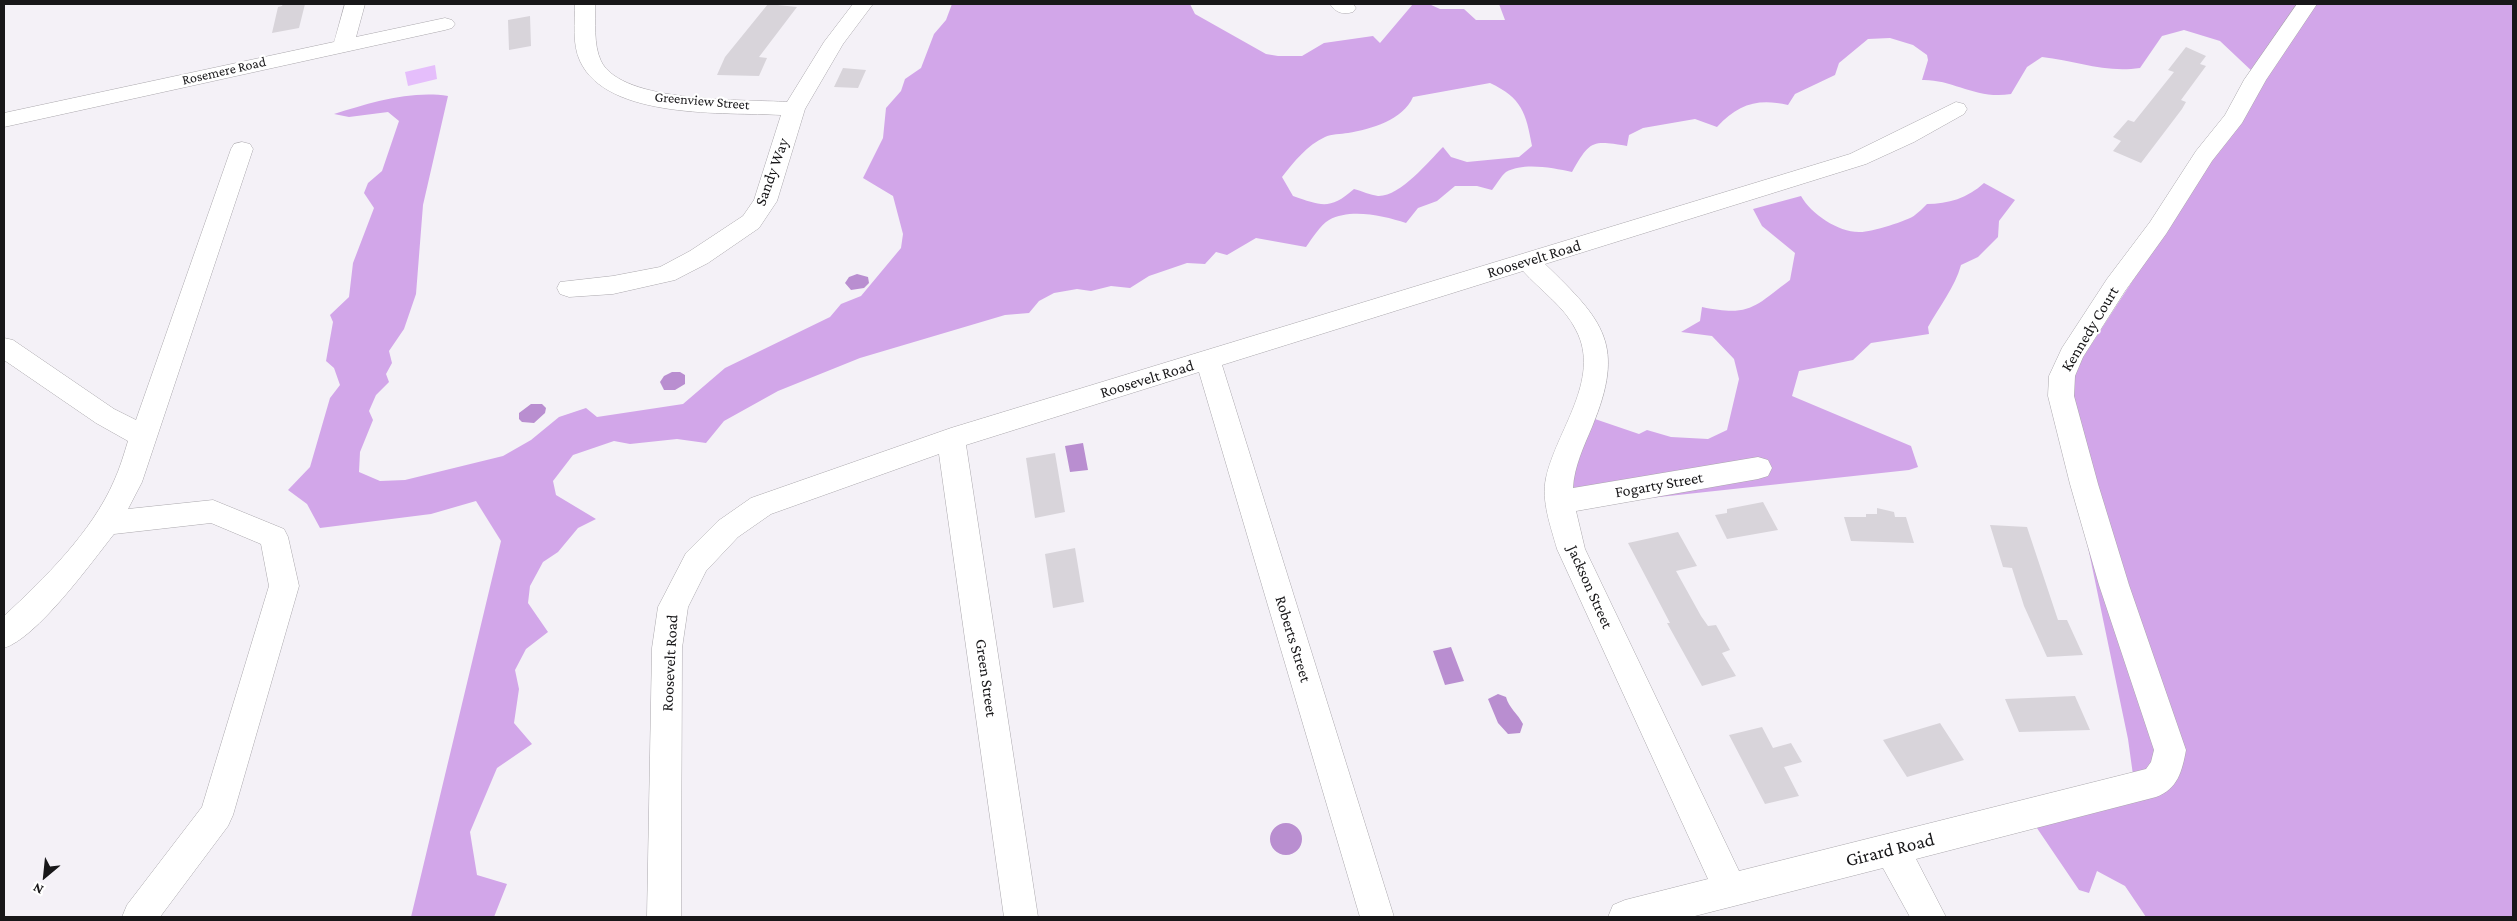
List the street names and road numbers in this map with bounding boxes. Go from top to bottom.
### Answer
street label: Rosemere Road [180,53,268,89]
street label: Greenview Street [654,88,750,114]
street label: Sandy Way [751,135,793,209]
street label: Roosevelt Road [1485,236,1583,282]
street label: Kennedy Court [2057,283,2123,375]
street label: Roosevelt Road [1098,356,1196,402]
street label: Fogarty Street [1613,468,1705,502]
street label: Jackson Street [1563,542,1617,632]
street label: Roberts Street [1271,593,1315,685]
street label: Roosevelt Road [658,614,682,712]
street label: Green Street [971,638,1001,718]
street label: Girard Road [1843,828,1937,872]

